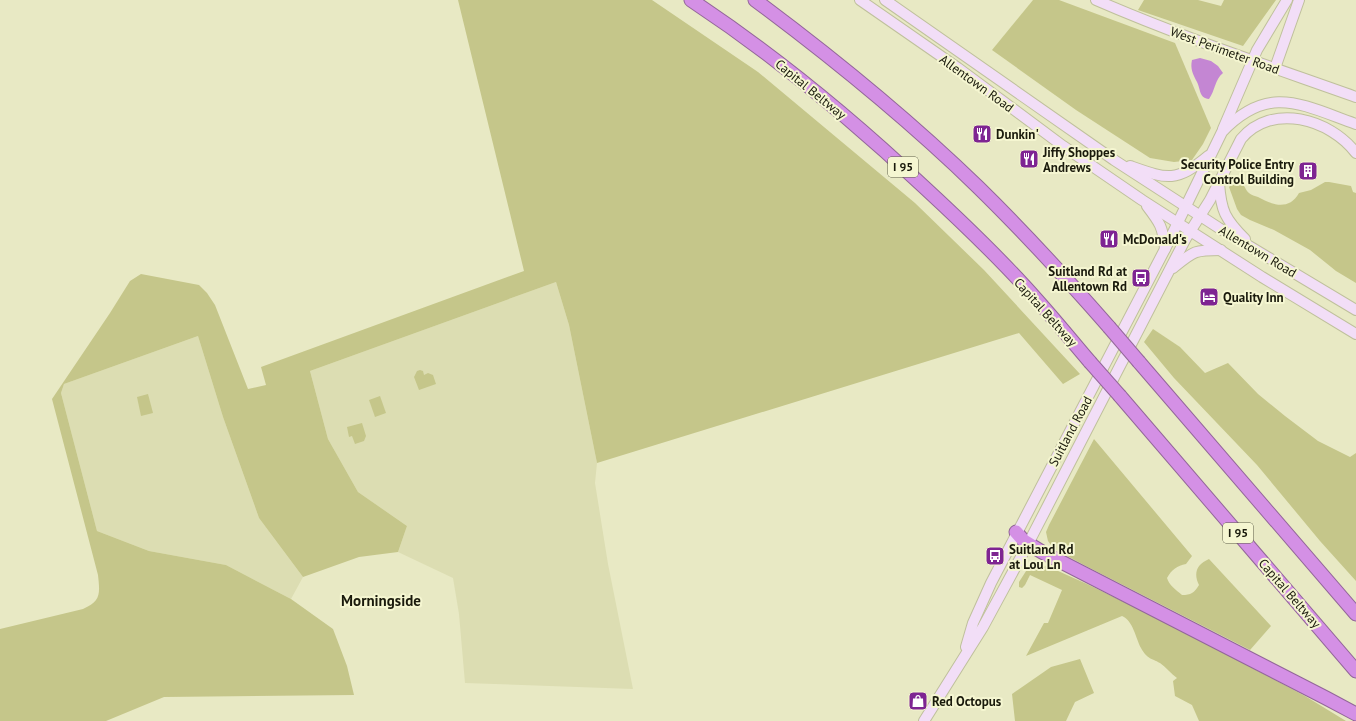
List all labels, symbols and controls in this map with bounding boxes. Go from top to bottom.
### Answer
street label: West Perimeter Road [1168,23,1282,78]
street label: Allentown Road [936,51,1017,116]
street label: Capital Beltway [772,55,850,123]
restaurant icon: Dunkin' [971,123,993,145]
place label: Dunkin' [996,126,1039,143]
place label: Jiffy Shoppes Andrews [1042,144,1116,176]
restaurant icon: Jiffy Shoppes Andrews [1018,148,1040,170]
place label: Security Police Entry Control Building [1181,156,1295,188]
road number: I 95 [888,157,918,177]
building icon: Security Police Entry Control Building [1297,160,1319,182]
street label: Allentown Road [1216,222,1300,281]
restaurant icon: McDonald's [1098,228,1120,250]
place label: McDonald's [1123,231,1187,248]
place label: Suitland Rd at Allentown Rd [1048,263,1127,295]
bus stop icon: Suitland Rd at Allentown Rd [1130,267,1152,289]
street label: Capital Beltway [1010,274,1081,350]
hotel icon: Quality Inn [1198,286,1220,308]
place label: Quality Inn [1223,289,1284,306]
street label: Suitland Road [1045,393,1096,469]
road number: I 95 [1223,523,1253,543]
place label: Suitland Rd at Lou Ln [1009,541,1073,573]
bus stop icon: Suitland Rd at Lou Ln [984,545,1006,567]
street label: Capital Beltway [1255,555,1324,632]
district label: Morningside [341,591,421,610]
shop icon: Red Octopus [907,690,929,712]
place label: Red Octopus [932,693,1002,710]

